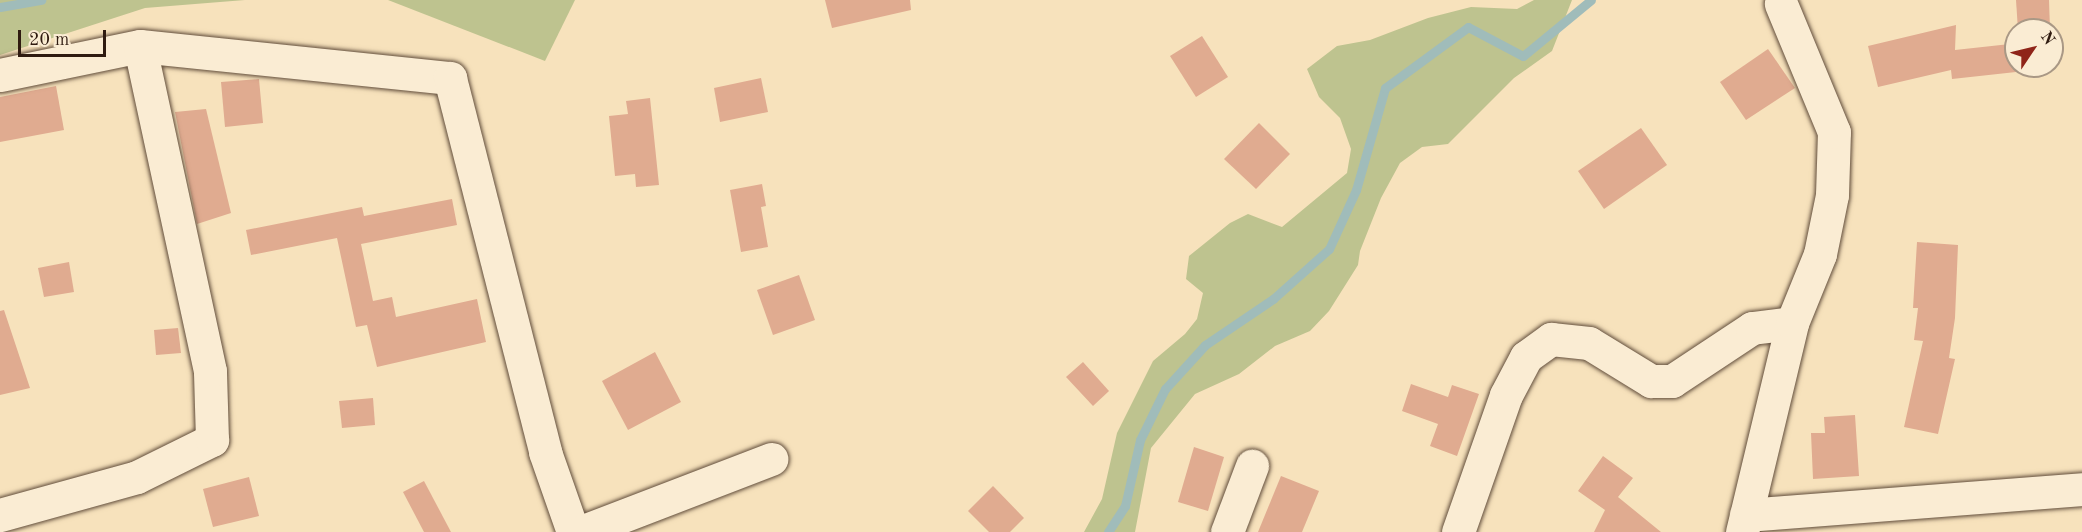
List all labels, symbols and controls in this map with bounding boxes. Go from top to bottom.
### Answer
scale bar [21,18,110,56]
north arrow [2004,18,2064,78]
text: N [2037,29,2057,48]
text: 20 m [29,31,69,49]

